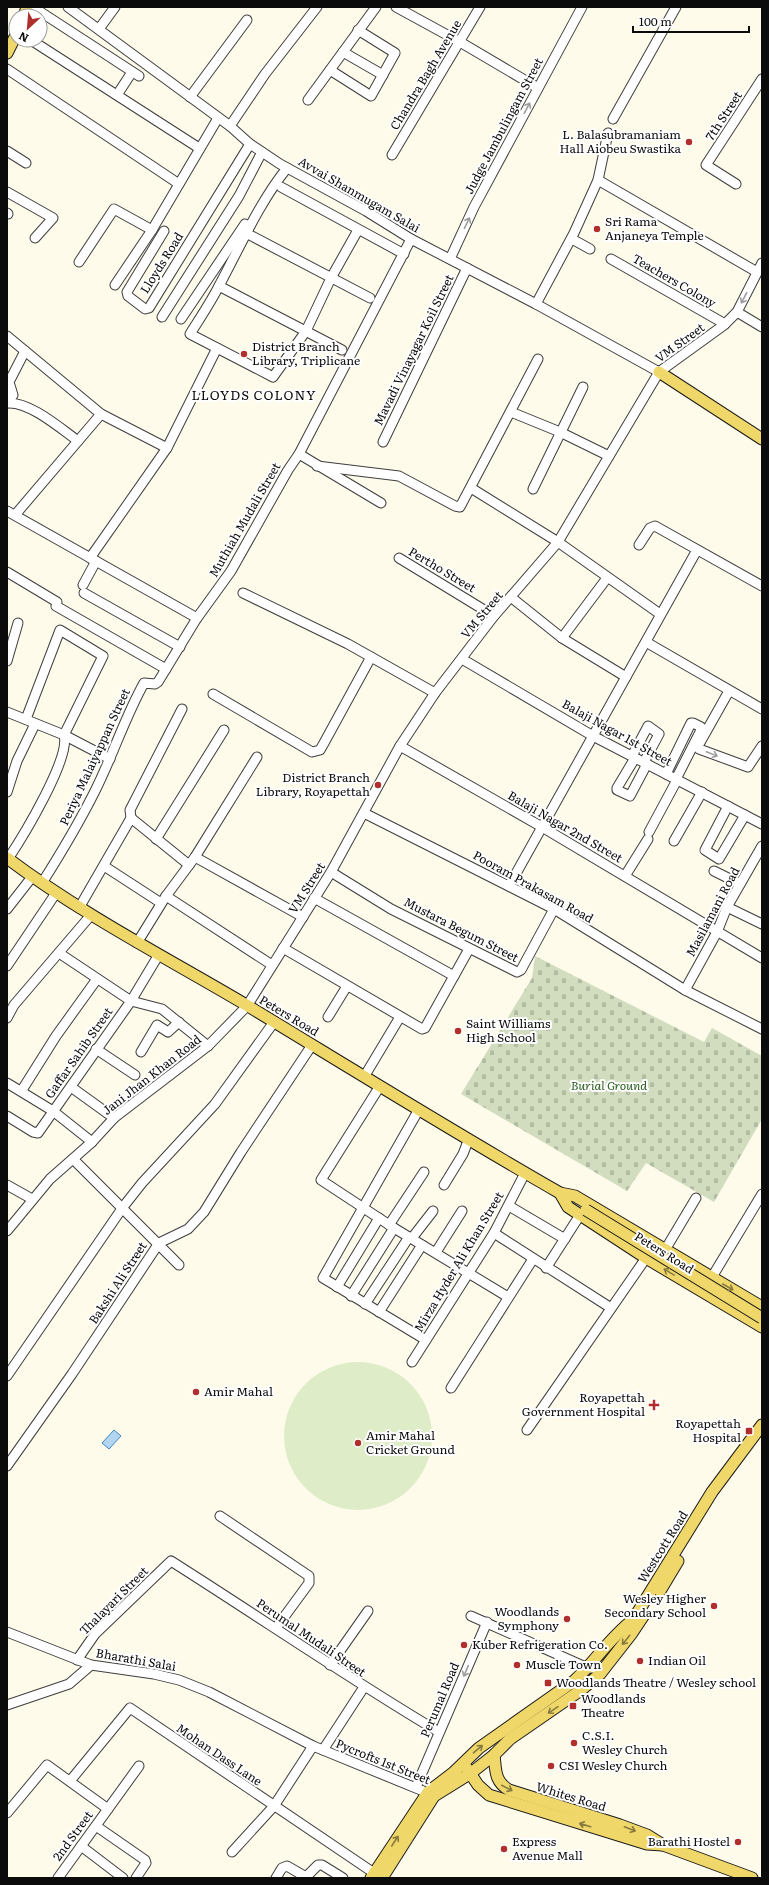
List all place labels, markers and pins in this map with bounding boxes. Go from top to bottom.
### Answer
place label: L. Balasubramaniam Hall Aiobeu Swastika [560,125,682,157]
marker: L. Balasubramaniam Hall Aiobeu Swastika [684,137,694,147]
place label: Sri Rama Anjaneya Temple [605,212,704,244]
marker: Sri Rama Anjaneya Temple [592,224,602,234]
place label: District Branch Library, Triplicane [252,337,360,369]
marker: District Branch Library, Triplicane [239,349,249,359]
place label: District Branch Library, Royapettah [256,768,370,800]
marker: District Branch Library, Royapettah [373,780,383,790]
place label: Saint Williams High School [466,1014,551,1046]
marker: Saint Williams High School [453,1026,463,1036]
place label: Amir Mahal [204,1382,273,1400]
marker: Amir Mahal [191,1387,201,1397]
place label: Royapettah Government Hospital [522,1388,645,1420]
marker: Royapettah Government Hospital [648,1399,660,1411]
place label: Royapettah Hospital [675,1414,741,1446]
place label: Amir Mahal Cricket Ground [366,1426,455,1458]
marker: Royapettah Hospital [744,1426,754,1436]
marker: Amir Mahal Cricket Ground [353,1438,363,1448]
place label: Wesley Higher Secondary School [604,1589,706,1621]
marker: Wesley Higher Secondary School [709,1601,719,1611]
place label: Woodlands Symphony [495,1602,560,1634]
marker: Woodlands Symphony [562,1614,572,1624]
place label: Kuber Refrigeration Co. [472,1635,608,1653]
marker: Kuber Refrigeration Co. [459,1640,469,1650]
place label: Indian Oil [648,1651,706,1669]
place label: Muscle Town [525,1655,601,1673]
marker: Indian Oil [635,1656,645,1666]
marker: Muscle Town [512,1660,522,1670]
place label: Woodlands Theatre / Wesley school [556,1673,756,1691]
marker: Woodlands Theatre / Wesley school [543,1678,553,1688]
place label: Woodlands Theatre [581,1689,646,1721]
marker: Woodlands Theatre [568,1701,578,1711]
place label: C.S.I. Wesley Church [582,1726,668,1758]
marker: C.S.I. Wesley Church [569,1738,579,1748]
place label: CSI Wesley Church [559,1756,667,1774]
marker: CSI Wesley Church [546,1761,556,1771]
place label: Express Avenue Mall [512,1832,583,1864]
place label: Barathi Hostel [648,1832,730,1850]
marker: Barathi Hostel [733,1837,743,1847]
marker: Express Avenue Mall [499,1844,509,1854]

